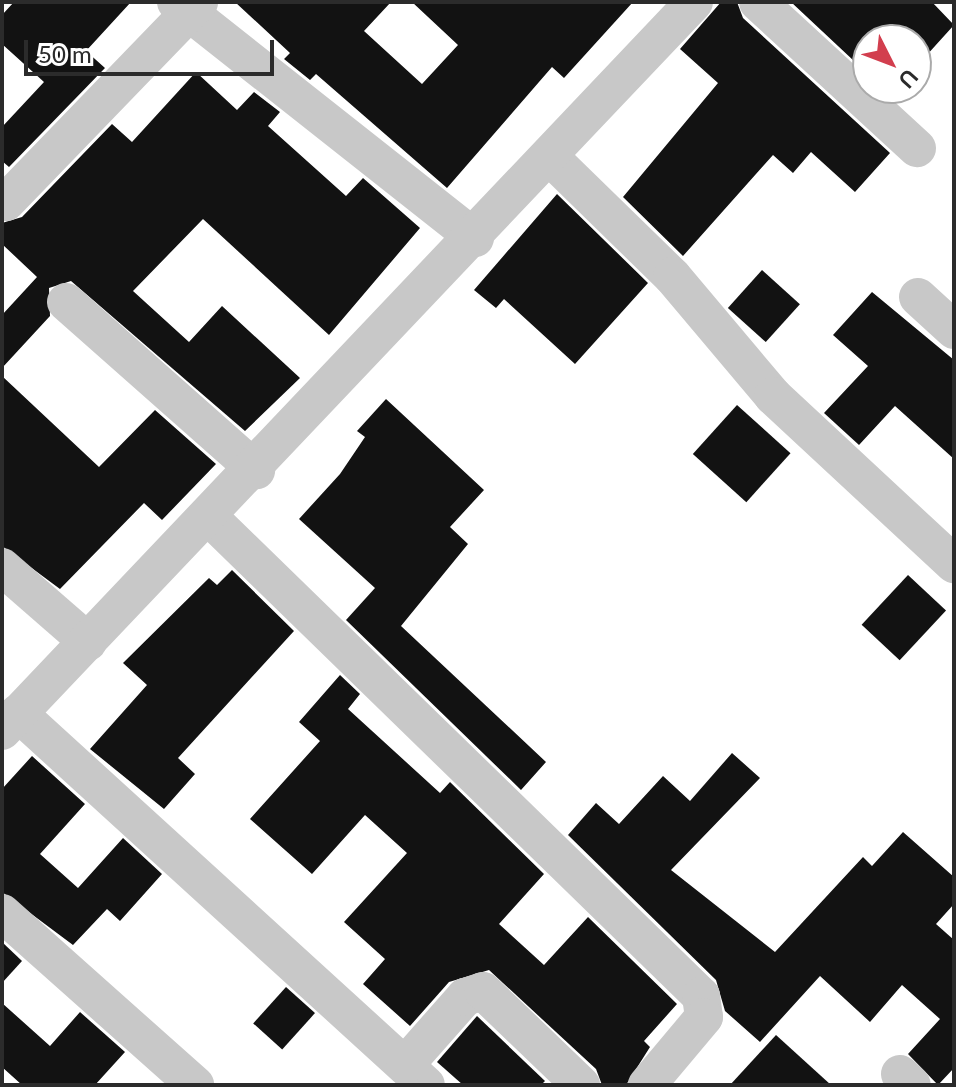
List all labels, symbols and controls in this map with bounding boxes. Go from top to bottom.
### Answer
scale bar [28,24,278,74]
north arrow [852,24,932,104]
text: 50 m [38,39,92,68]
text: U [893,64,924,94]

